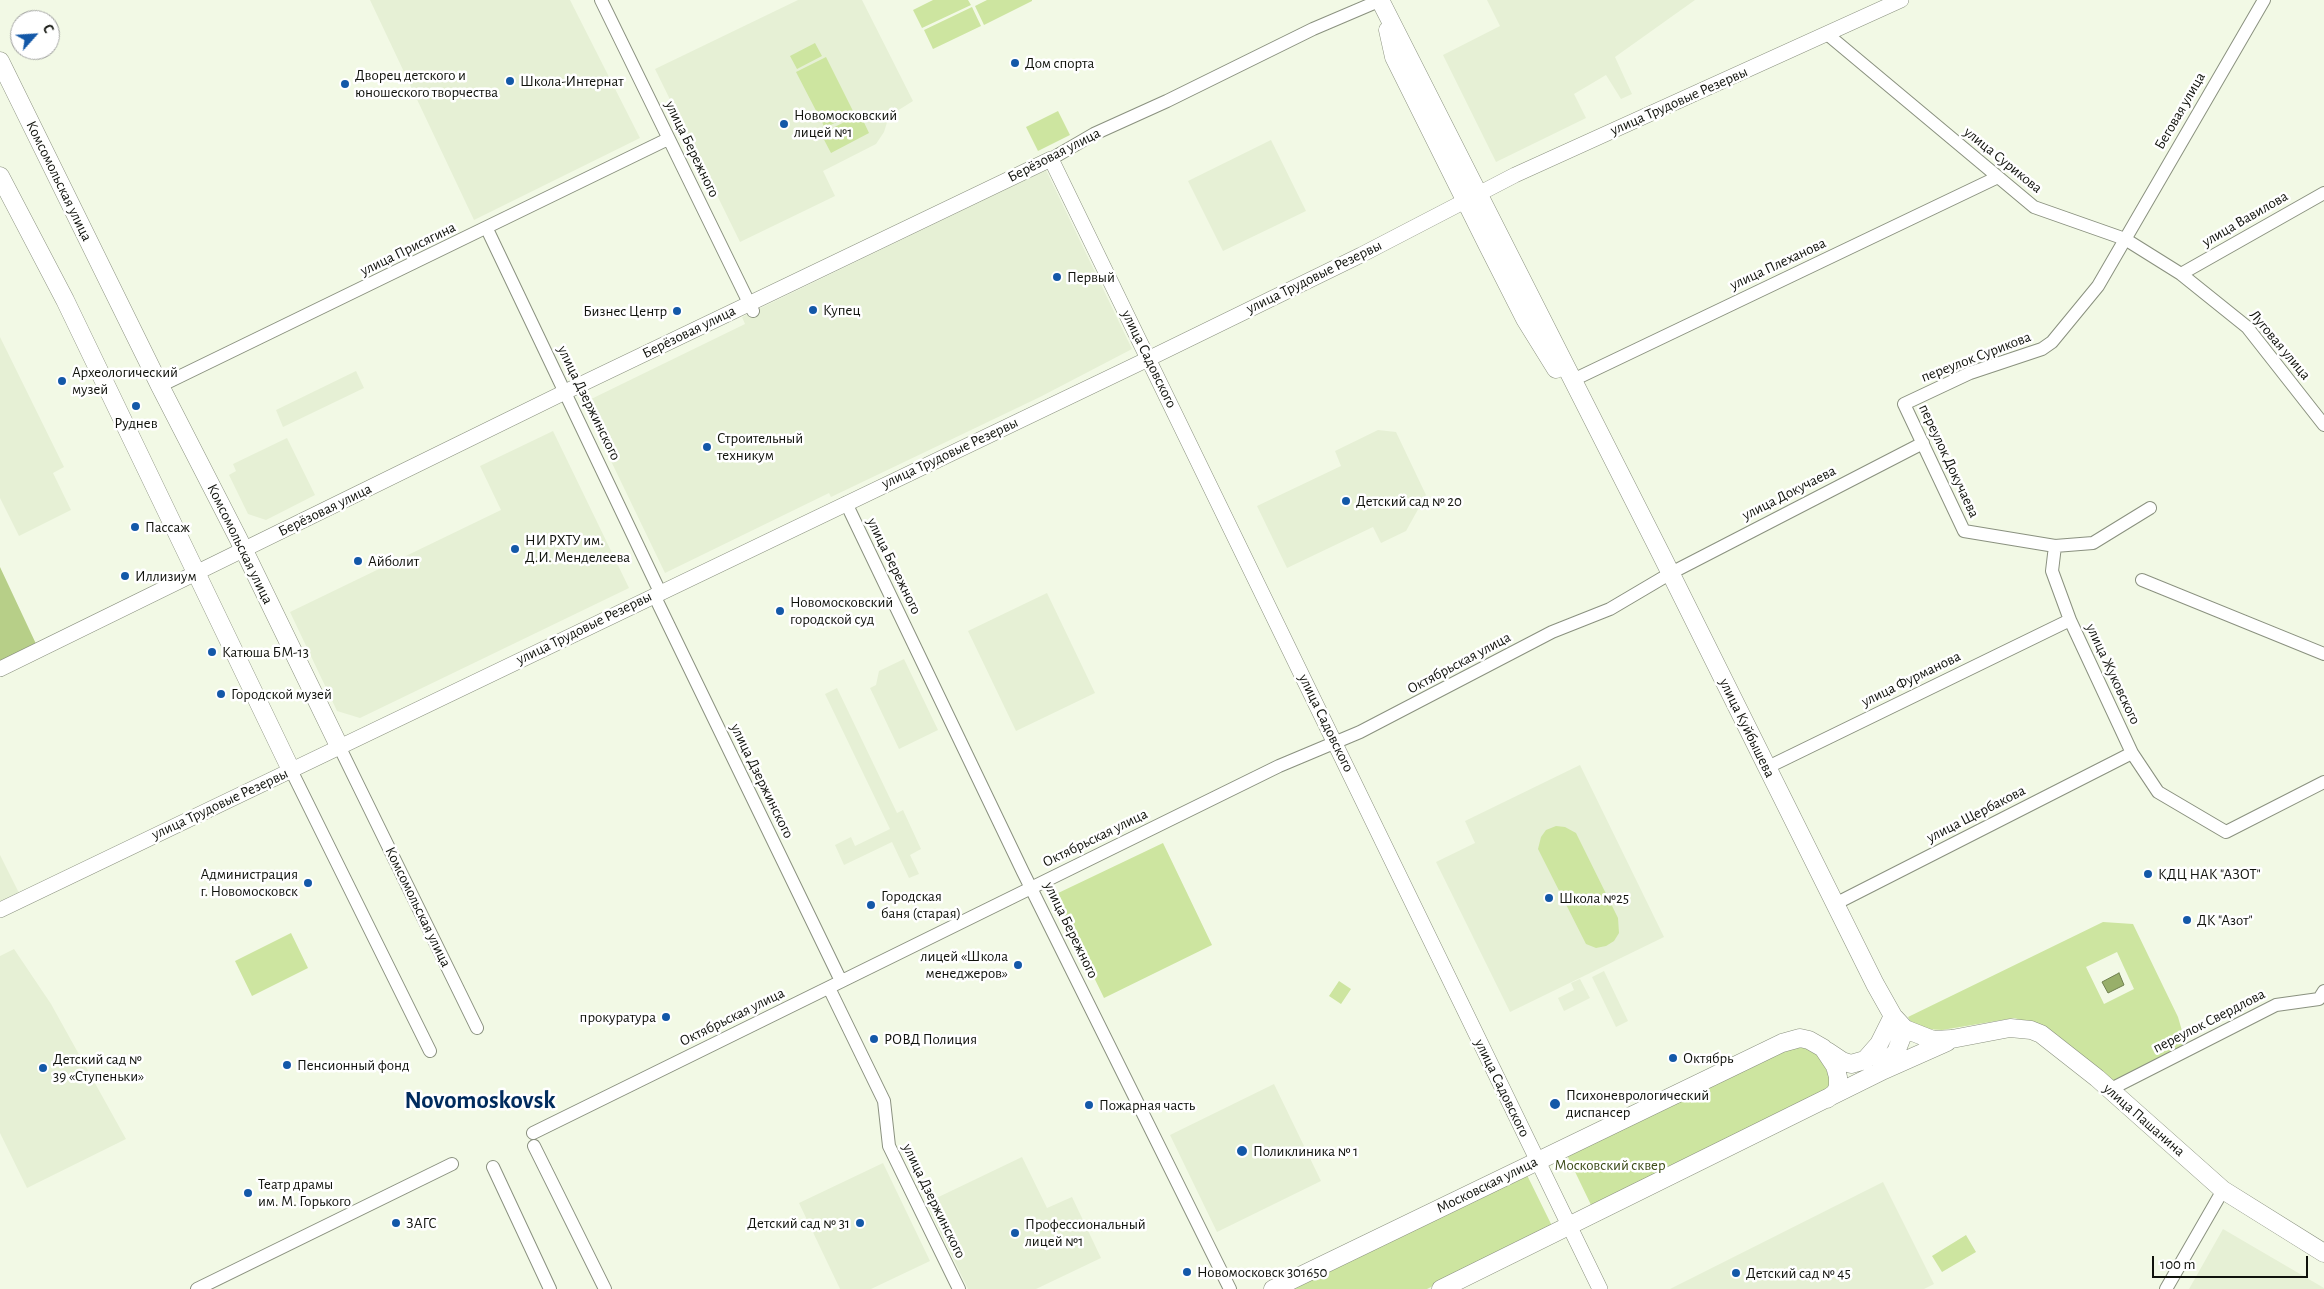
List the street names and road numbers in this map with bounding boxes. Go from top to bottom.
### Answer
street label: улица Трудовые Резервы [1608,63,1750,139]
street label: Беговая улица [2151,69,2209,153]
street label: улица Бережного [661,98,723,200]
street label: Комсомольская улица [22,118,96,244]
street label: улица Сурикова [1960,123,2046,197]
street label: Берёзовая улица [1005,124,1103,186]
street label: улица Вавилова [2199,187,2291,251]
street label: улица Присягина [357,218,459,280]
street label: улица Плеханова [1727,234,1829,294]
street label: улица Трудовые Резервы [1243,236,1385,318]
street label: Берёзовая улица [639,302,739,362]
street label: Луговая улица [2246,306,2314,384]
street label: улица Садовского [1117,307,1181,411]
street label: переулок Сурикова [1918,328,2034,386]
street label: улица Дзержинского [553,343,625,463]
street label: переулок Докучаева [1915,401,1983,521]
street label: улица Трудовые Резервы [879,413,1021,493]
street label: улица Докучаева [1739,462,1839,524]
street label: Берёзовая улица [275,480,375,540]
street label: Комсомольская улица [203,481,277,607]
street label: улица Бережного [863,515,925,617]
street label: улица Трудовые Резервы [513,587,655,669]
street label: улица Жуковского [2082,621,2144,727]
street label: Октябрьская улица [1404,628,1514,698]
street label: улица Фурманова [1858,647,1964,711]
street label: улица Садовского [1294,671,1358,775]
street label: улица Куйбышева [1715,675,1779,781]
street label: улица Дзержинского [726,721,798,841]
street label: улица Трудовые Резервы [149,764,291,844]
street label: улица Щербакова [1924,781,2028,847]
street label: Октябрьская улица [1039,805,1151,871]
street label: Комсомольская улица [381,844,455,970]
street label: улица Бережного [1040,879,1102,981]
street label: Октябрьская улица [676,984,788,1050]
street label: переулок Свердлова [2150,985,2268,1057]
street label: улица Садовского [1470,1036,1534,1140]
street label: улица Пашанина [2099,1080,2189,1160]
street label: улица Дзержинского [898,1141,970,1261]
street label: Московская улица [1433,1153,1541,1217]

